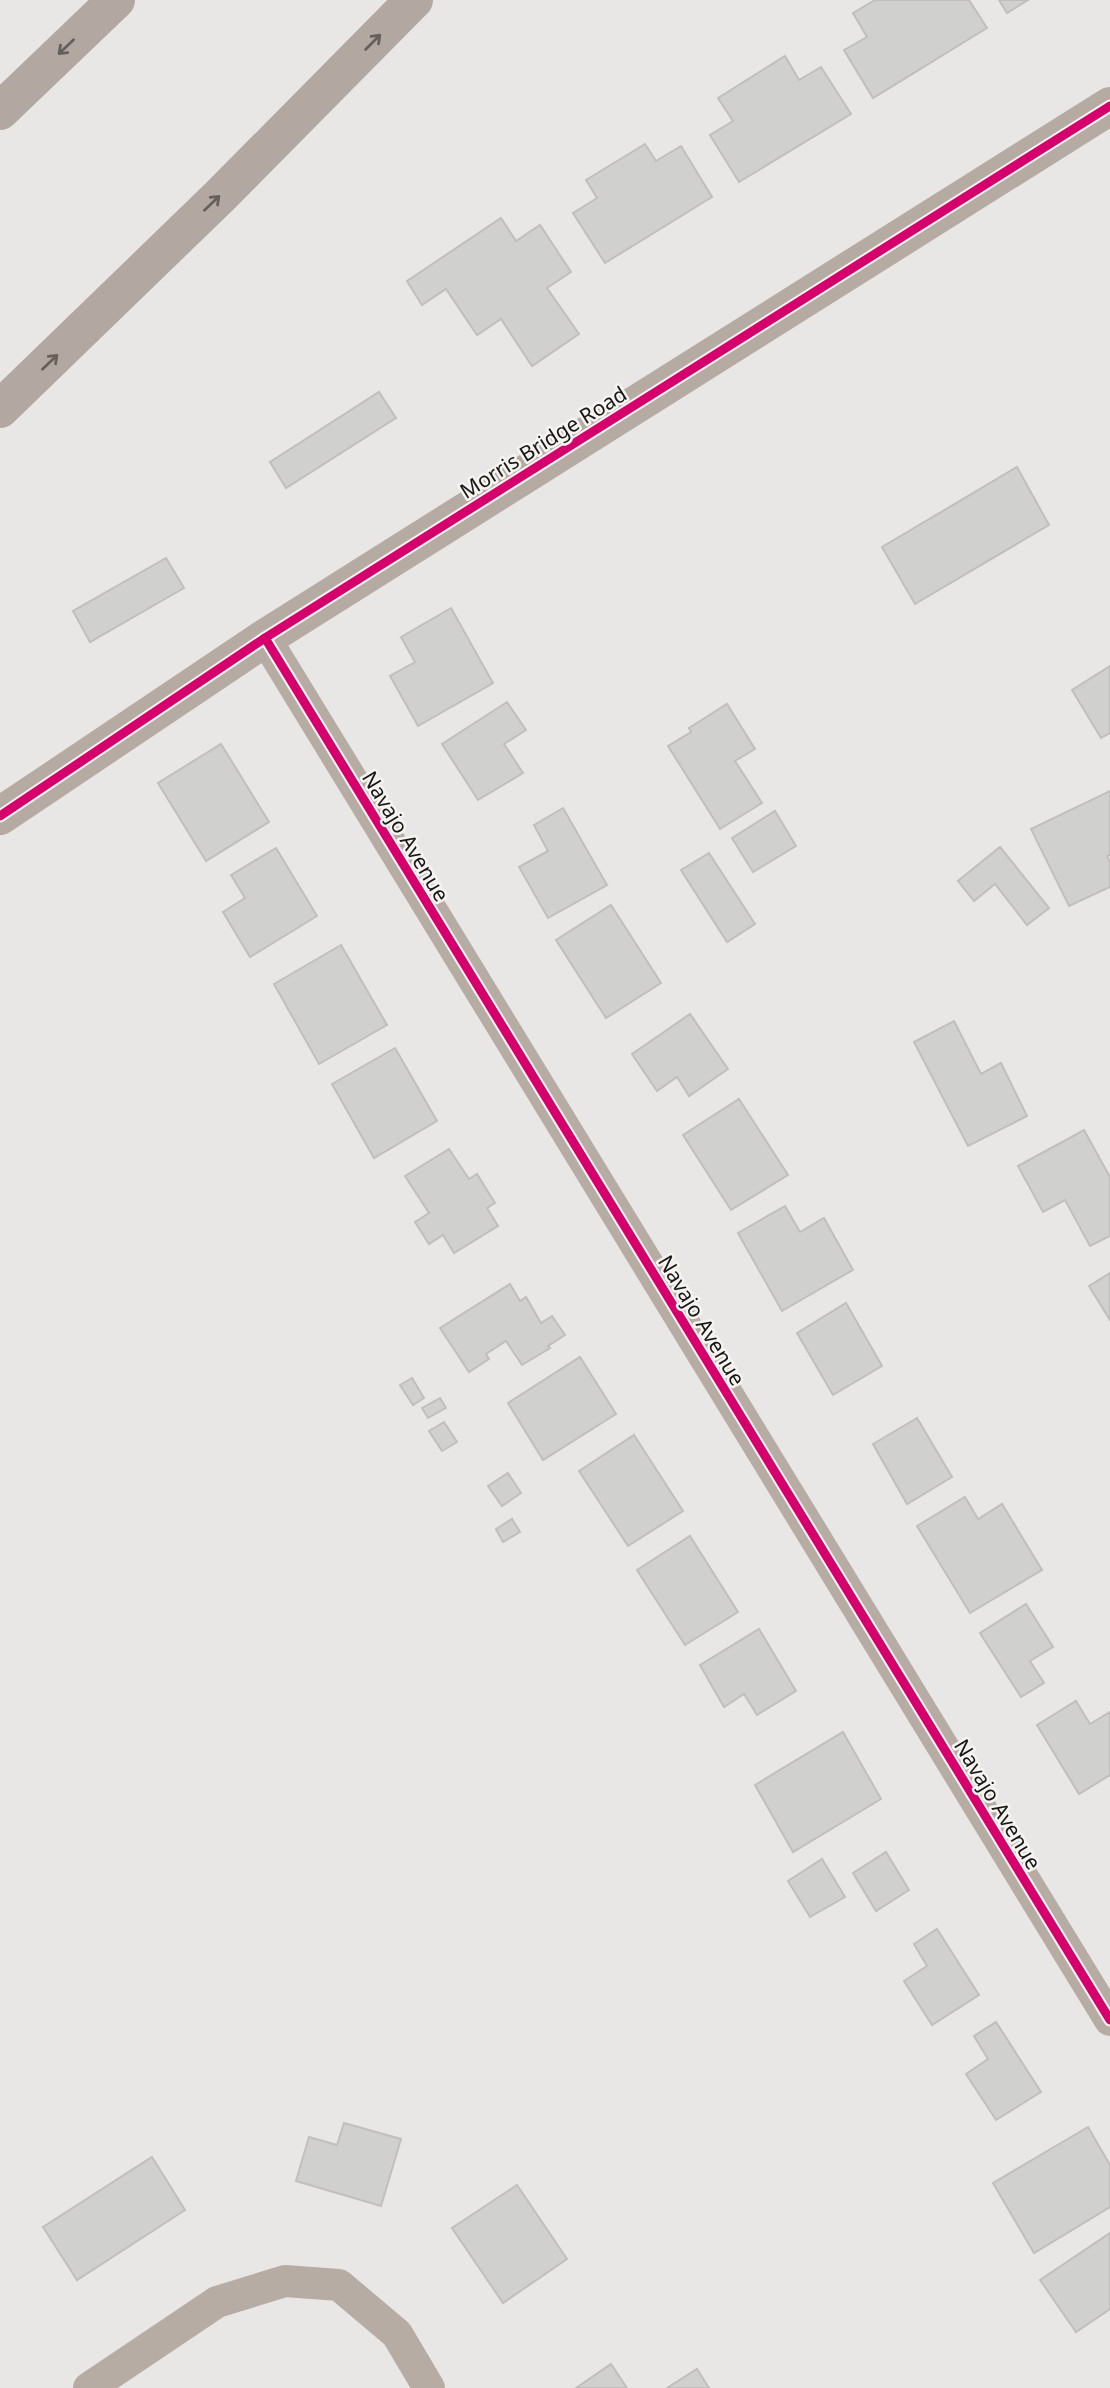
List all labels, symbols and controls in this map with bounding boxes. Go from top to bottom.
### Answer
one-way arrow [364,34,381,51]
one-way arrow [58,39,75,56]
one-way arrow [204,195,221,212]
one-way arrow [41,354,58,371]
street label: Morris Bridge Road [454,379,632,505]
street label: Navajo Avenue [356,766,456,906]
street label: Navajo Avenue [652,1250,752,1390]
street label: Navajo Avenue [948,1734,1048,1874]

